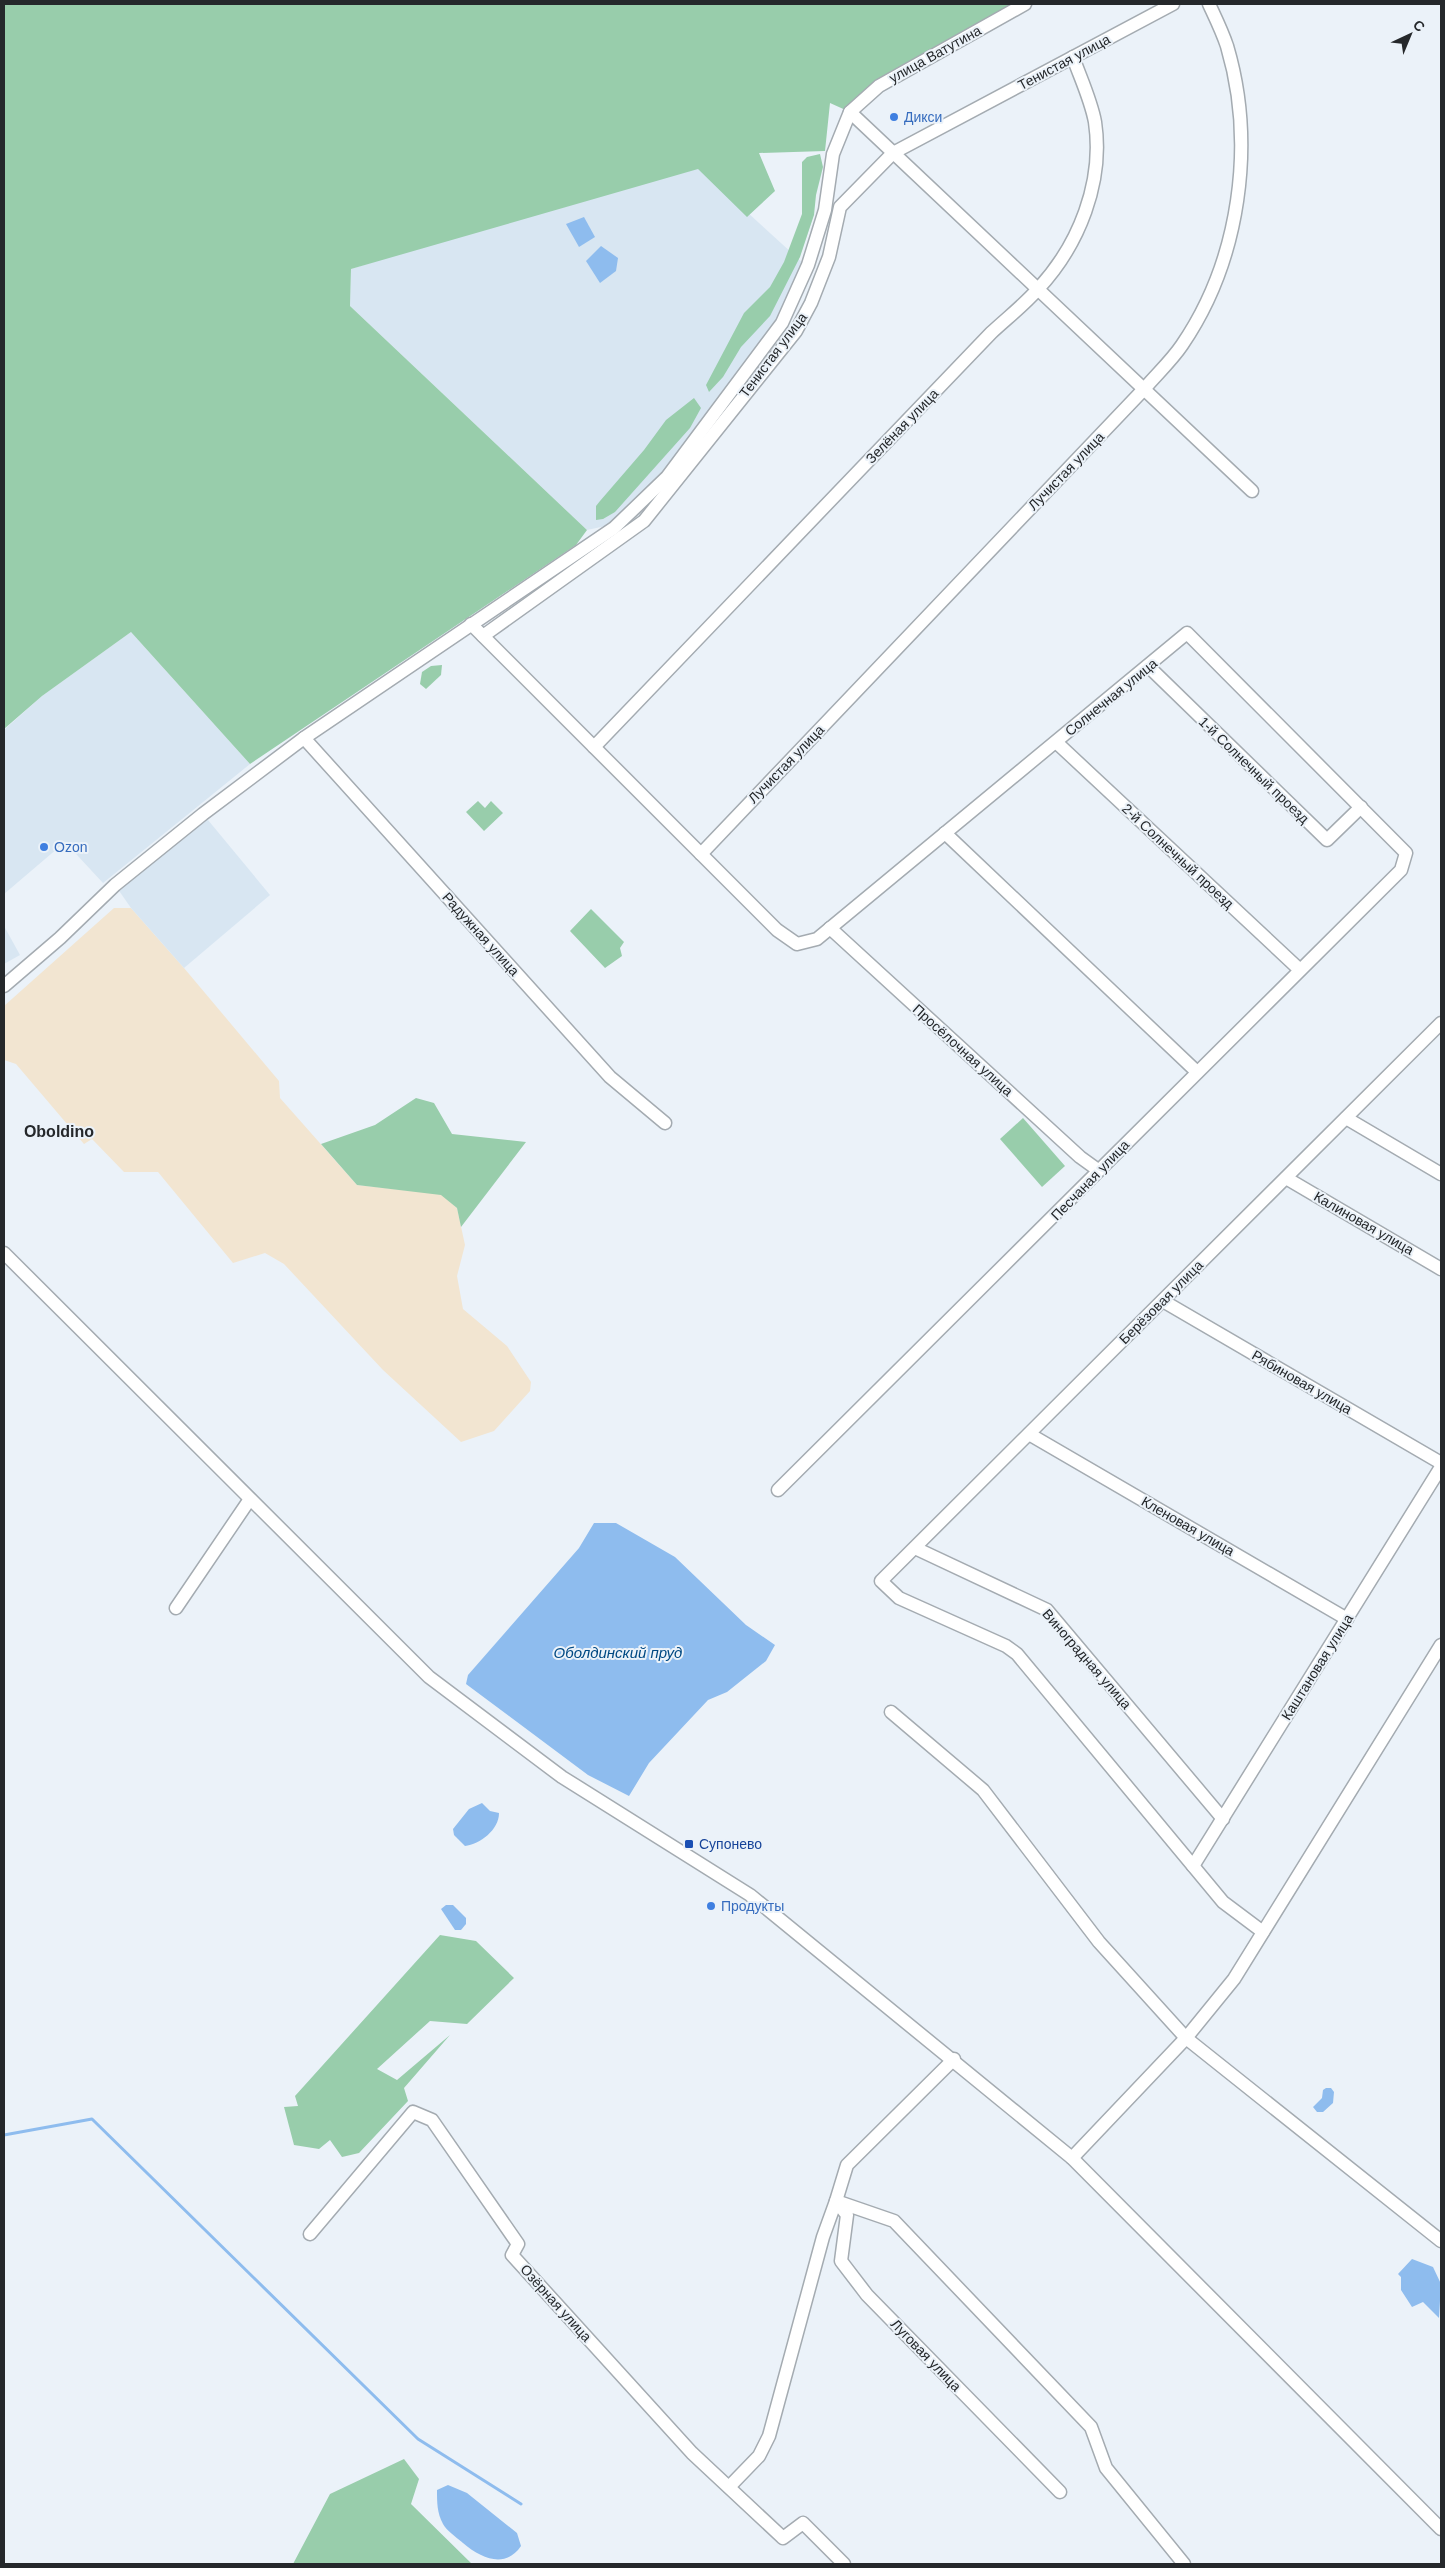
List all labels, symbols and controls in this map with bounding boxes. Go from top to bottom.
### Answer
north arrow [1385,10,1435,60]
text: С [1410,16,1428,35]
street label: улица Ватутина [886,22,984,86]
street label: Тенистая улица [1015,31,1113,93]
place label: Дикси [904,109,942,125]
marker: Дикси [888,111,900,123]
street label: Тенистая улица [736,309,810,401]
street label: Зелёная улица [862,385,942,467]
street label: Лучистая улица [1025,428,1107,513]
street label: Солнечная улица [1062,655,1160,739]
street label: 1-й Солнечный проезд [1196,713,1312,827]
street label: Лучистая улица [745,721,827,806]
street label: 2-й Солнечный проезд [1119,800,1237,912]
place label: Ozon [54,839,87,855]
marker: Ozon [38,841,50,853]
street label: Радужная улица [439,889,523,979]
street label: Просёлочная улица [910,1001,1016,1099]
district label: Oboldino [24,1123,94,1140]
street label: Песчаная улица [1048,1136,1132,1223]
street label: Калиновая улица [1311,1188,1417,1258]
street label: Берёзовая улица [1116,1257,1206,1347]
street label: Рябиновая улица [1249,1347,1355,1417]
street label: Кленовая улица [1139,1493,1237,1559]
street label: Виноградная улица [1039,1606,1135,1712]
street label: Каштановая улица [1278,1611,1356,1723]
water label: Оболдинский пруд [554,1644,682,1661]
place label: Супонево [699,1836,762,1852]
marker: Супонево [683,1838,695,1850]
place label: Продукты [721,1898,784,1914]
marker: Продукты [705,1900,717,1912]
street label: Озёрная улица [517,2261,595,2345]
street label: Луговая улица [888,2316,965,2395]

